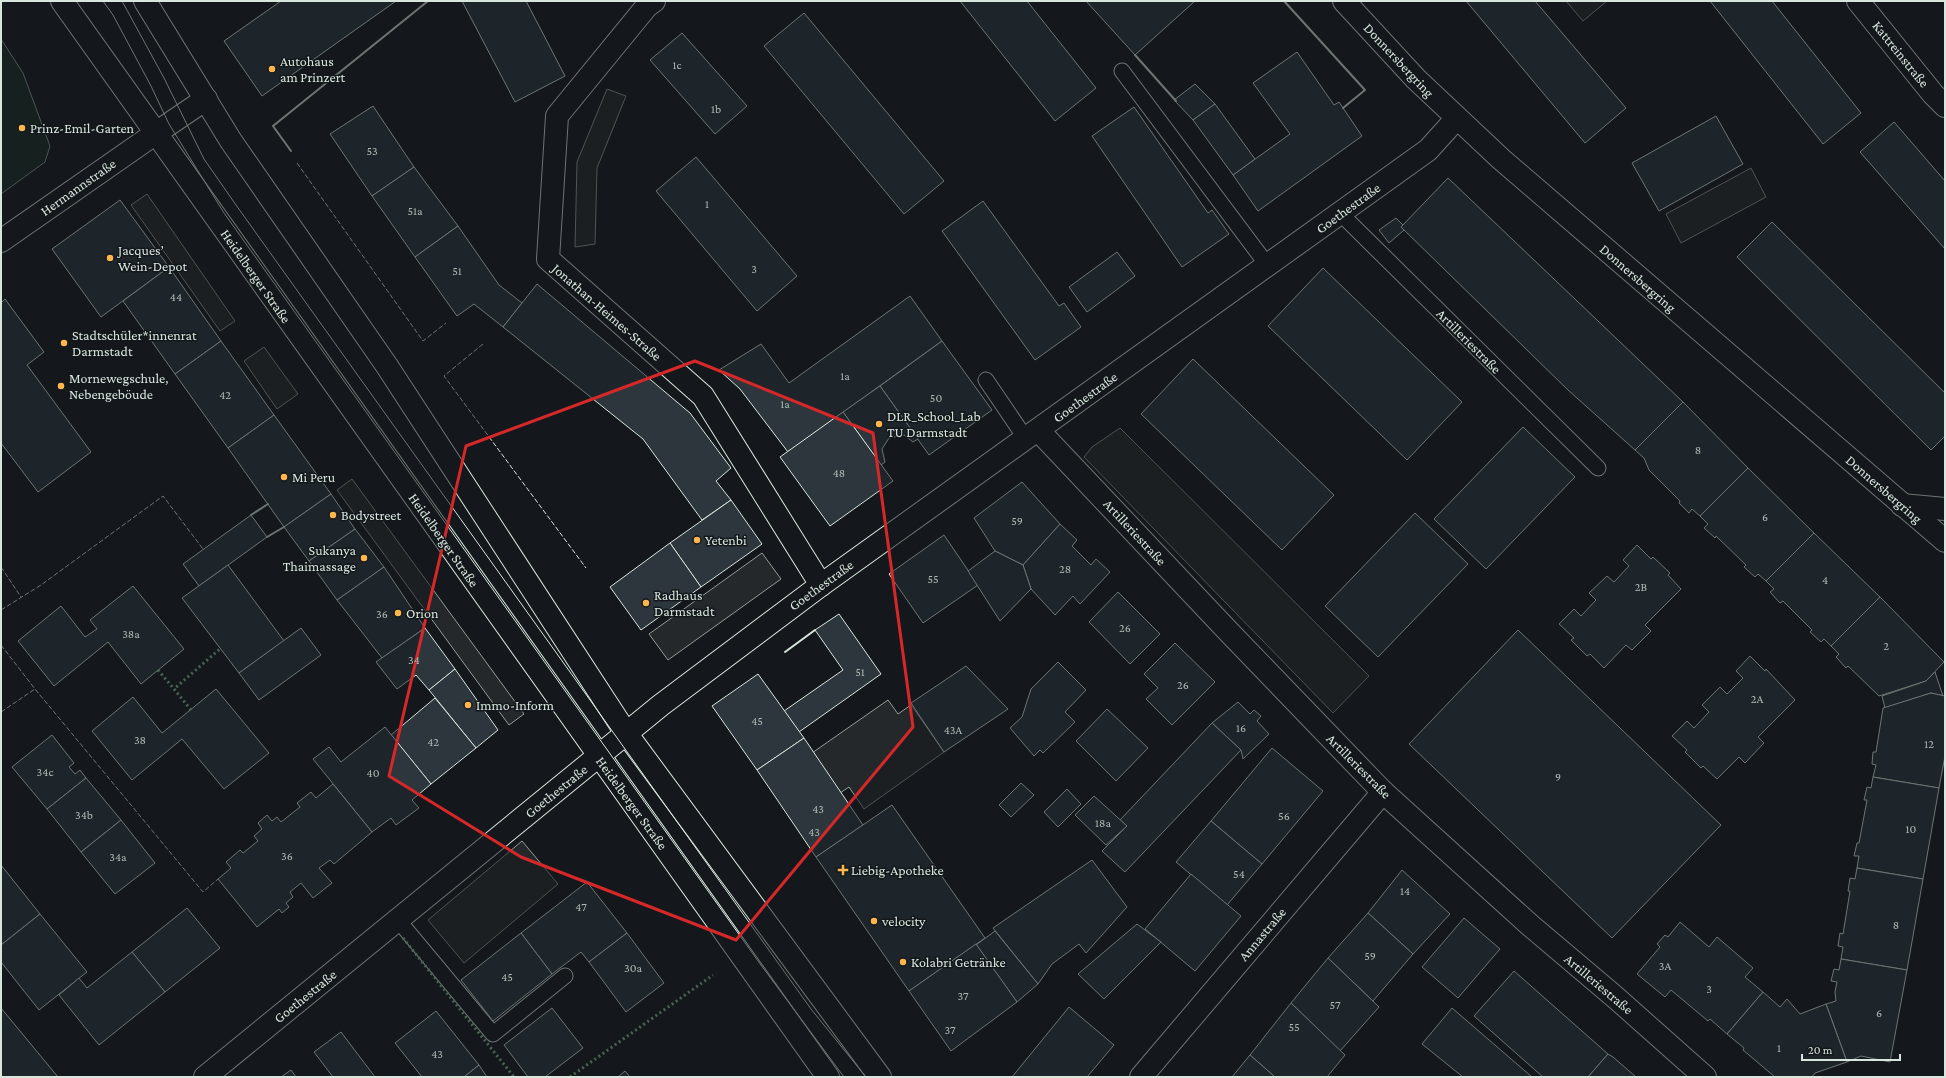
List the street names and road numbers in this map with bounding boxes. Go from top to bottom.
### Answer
street label: Kattreinstraße [1869,18,1933,90]
street label: Donnersbergring [1361,20,1438,101]
street label: Hermannstraße [37,155,119,219]
street label: Goethestraße [1313,179,1383,237]
street label: Heidelberger Straße [218,226,294,326]
street label: Donnersbergring [1597,241,1679,316]
street label: Jonathan-Heimes-Straße [548,259,665,364]
street label: Artilleriestraße [1433,305,1505,377]
street label: Goethestraße [1050,368,1120,426]
street label: Donnersbergring [1843,452,1925,527]
street label: Heidelberger Straße [406,490,482,590]
street label: Artilleriestraße [1100,496,1170,568]
street label: Goethestraße [786,556,856,614]
street label: Artilleriestraße [1323,730,1395,802]
street label: Heidelberger Straße [593,753,671,853]
street label: Goethestraße [522,761,590,821]
street label: Annastraße [1235,904,1289,964]
street label: Artilleriestraße [1561,951,1637,1017]
street label: Goethestraße [271,966,339,1026]

